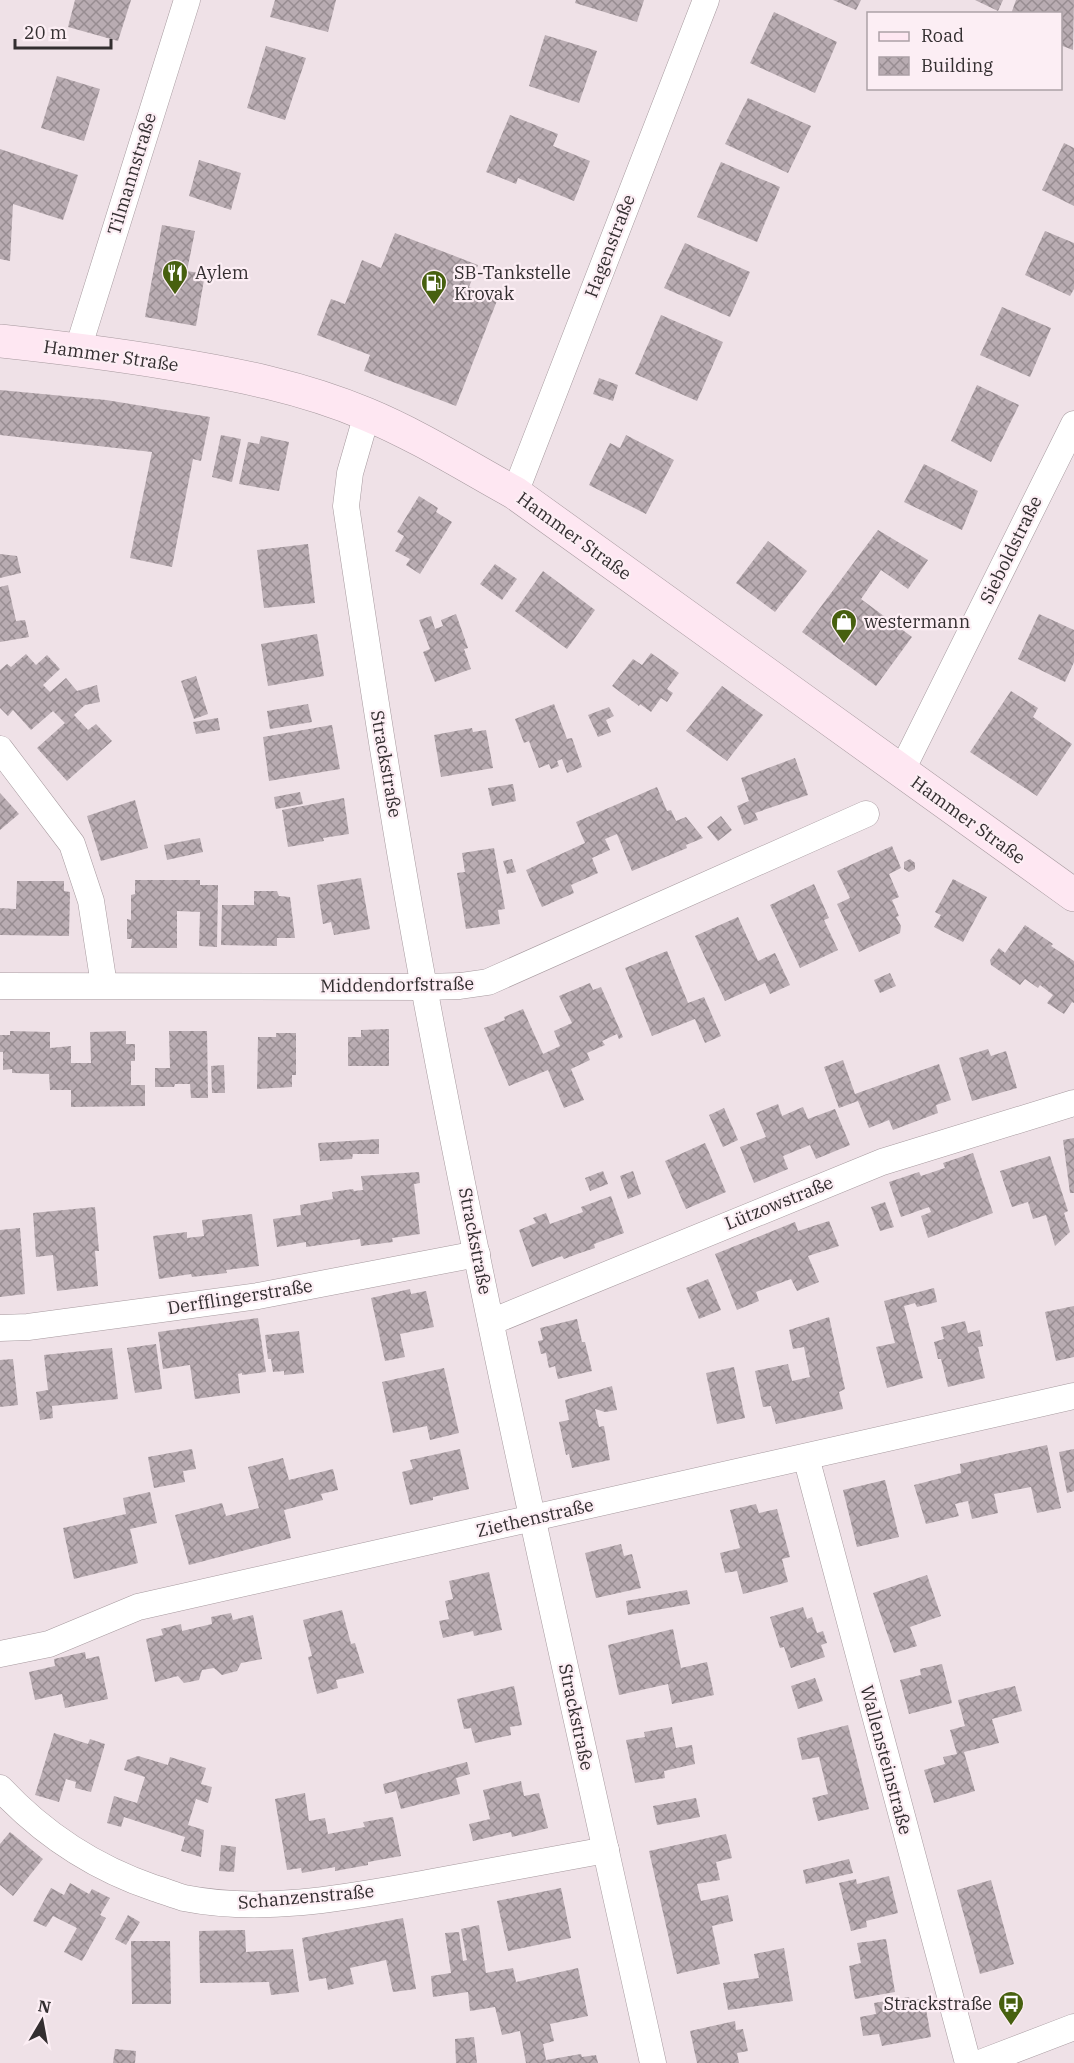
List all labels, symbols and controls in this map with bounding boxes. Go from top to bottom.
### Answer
scale bar [15,12,111,50]
legend [867,12,1062,90]
text: 20 m [24,21,67,44]
text: Road [921,24,964,47]
text: Building [921,54,993,77]
street label: Tilmannstraße [102,110,161,238]
street label: Hagenstraße [579,191,640,301]
restaurant icon: Aylem [160,258,190,296]
place label: Aylem [195,261,249,284]
place label: SB-Tankstelle Krovak [454,261,571,305]
fuel station icon: SB-Tankstelle Krovak [419,268,449,306]
street label: Hammer Straße [42,335,180,376]
street label: Hammer Straße [513,486,636,585]
street label: Sieboldstraße [974,492,1047,608]
shop icon: westermann [829,607,859,645]
place label: westermann [864,610,970,633]
street label: Strackstraße [366,708,407,819]
street label: Hammer Straße [907,770,1030,869]
street label: Middendorfstraße [320,972,474,997]
street label: Lützowstraße [721,1170,836,1235]
street label: Strackstraße [454,1185,497,1296]
street label: Derfflingerstraße [166,1274,314,1319]
street label: Ziethenstraße [474,1493,596,1542]
street label: Strackstraße [554,1661,599,1772]
street label: Wallensteinstraße [855,1683,918,1837]
street label: Schanzenstraße [237,1879,375,1914]
bus stop icon: Strackstraße [996,1989,1026,2027]
north arrow [12,1991,72,2051]
place label: Strackstraße [883,1992,992,2015]
text: N [37,1995,53,2017]

